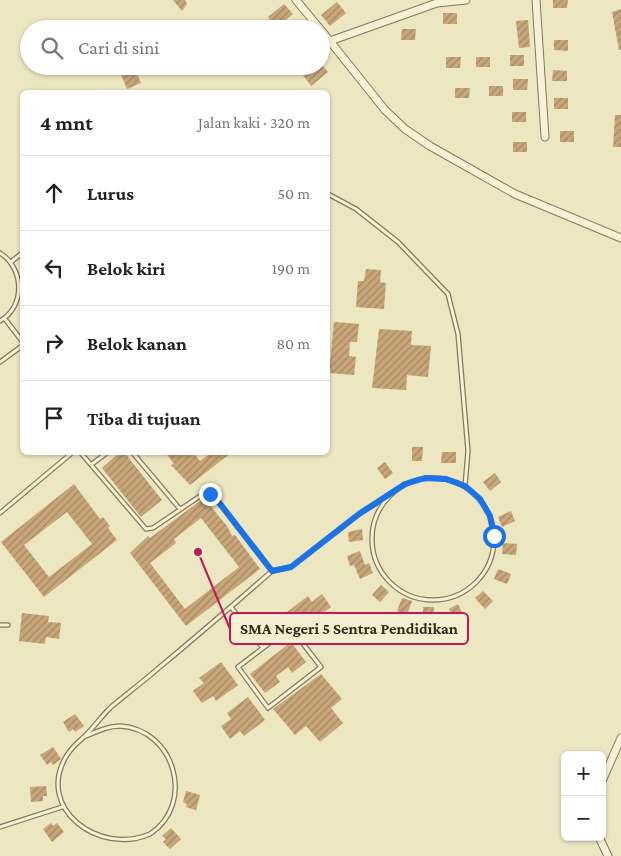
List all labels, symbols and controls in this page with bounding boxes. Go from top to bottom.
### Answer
search box [20,20,330,75]
icon: search [38,34,66,62]
text: Cari di sini [78,37,159,58]
text: 4 mnt [40,111,93,135]
text: Jalan kaki · 320 m [198,114,310,131]
icon: ahead [40,179,68,207]
text: Lurus [87,183,134,204]
text: 50 m [278,185,310,202]
icon: left [40,254,68,282]
text: Belok kiri [87,258,165,279]
text: 190 m [272,260,310,277]
icon: right [40,329,68,357]
text: Belok kanan [87,333,187,354]
text: 80 m [276,335,310,352]
icon: arrive [40,404,68,432]
text: Tiba di tujuan [87,408,201,429]
route end [199,483,222,506]
route start [483,525,506,548]
callout: SMA Negeri 5 Sentra Pendidikan [230,613,468,644]
text: SMA Negeri 5 Sentra Pendidikan [240,620,458,637]
map controls [561,751,606,841]
button: + [561,751,606,796]
button: − [561,796,606,841]

